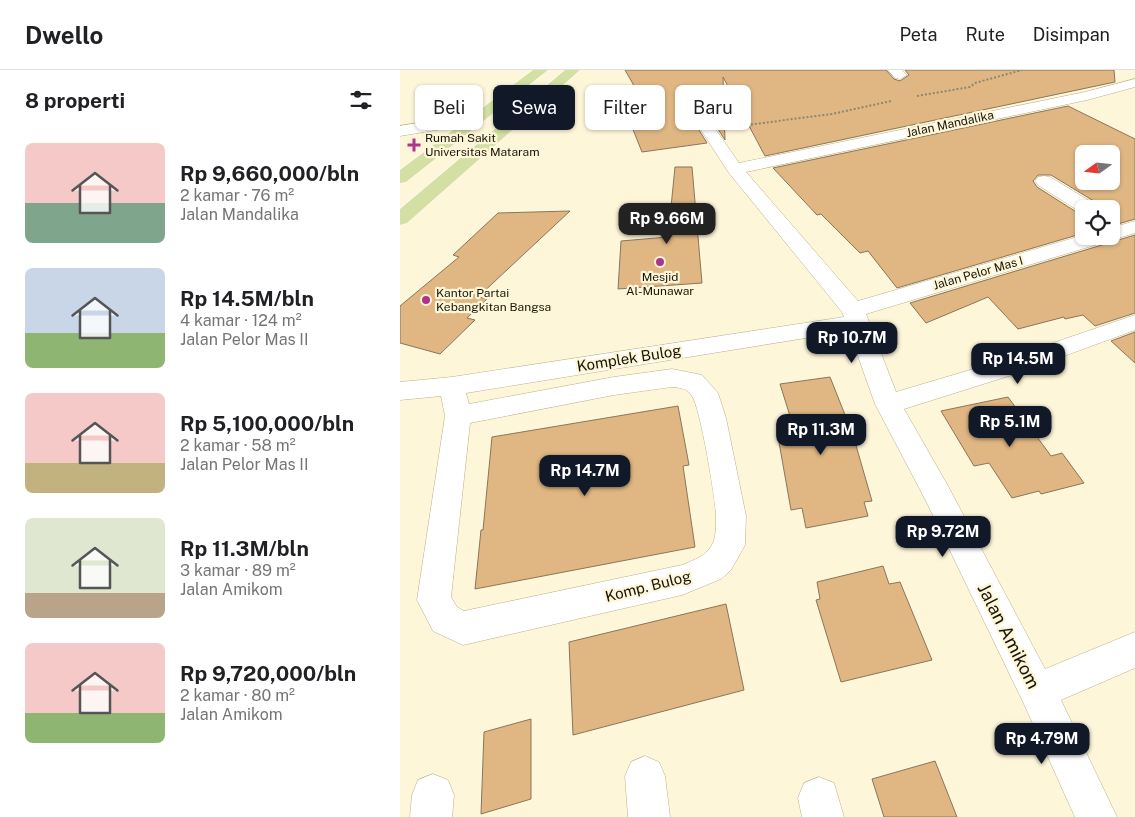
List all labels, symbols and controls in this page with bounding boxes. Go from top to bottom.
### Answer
text: Dwello [25,21,103,49]
text: Peta [899,24,937,45]
text: Rute [965,24,1005,45]
text: Disimpan [1033,24,1110,45]
chip: Beli [415,85,483,130]
chip: Sewa [493,85,575,130]
chip: Filter [585,85,665,130]
chip: Baru [675,85,751,130]
icon: filters [347,86,375,114]
text: 8 properti [25,88,125,113]
street label: Jalan Mandalika [905,108,995,140]
place label: Rumah Sakit Universitas Mataram [425,131,540,159]
marker: Rumah Sakit Universitas Mataram [407,138,421,152]
north arrow [1075,145,1120,190]
map controls [1075,145,1120,245]
text: Rp 9,660,000/bln [180,161,359,186]
icon: home [65,163,125,223]
text: 2 kamar · 76 m² [180,186,294,205]
button: locate [1075,200,1120,245]
pin: Rp 9.66M [615,202,719,245]
text: Jalan Mandalika [180,205,299,224]
text: Rp 9.66M [630,209,704,228]
street label: Jalan Pelor Mas I [931,253,1025,293]
marker: Mesjid Al-Munawar [654,256,666,268]
place label: Mesjid Al-Munawar [626,270,694,298]
text: Rp 14.5M/bln [180,286,314,311]
place label: Kantor Partai Kebangkitan Bangsa [436,286,551,314]
icon: home [65,288,125,348]
marker: Kantor Partai Kebangkitan Bangsa [420,294,432,306]
text: 4 kamar · 124 m² [180,311,302,330]
pin: Rp 10.7M [800,322,904,364]
text: Rp 10.7M [817,328,887,347]
text: Jalan Pelor Mas II [180,330,308,349]
street label: Komplek Bulog [575,341,683,375]
pin: Rp 14.5M [966,342,1070,385]
text: Rp 14.5M [982,349,1054,368]
pin: Rp 5.1M [964,406,1056,448]
text: Rp 5,100,000/bln [180,411,354,436]
text: Rp 5.1M [980,412,1041,431]
icon: home [65,413,125,473]
pin: Rp 11.3M [769,414,873,456]
text: Rp 11.3M [787,420,855,439]
text: 2 kamar · 58 m² [180,436,296,455]
pin: Rp 14.7M [533,454,637,497]
text: Jalan Pelor Mas II [180,455,308,474]
text: Rp 14.7M [550,461,620,480]
pin: Rp 9.72M [891,516,995,558]
text: Rp 9.72M [907,522,979,541]
text: Rp 11.3M/bln [180,536,309,561]
icon: home [65,538,125,598]
text: 3 kamar · 89 m² [180,561,296,580]
street label: Komp. Bulog [603,567,693,605]
text: Jalan Amikom [180,580,283,599]
street label: Jalan Amikom [973,580,1045,692]
text: Rp 9,720,000/bln [180,661,356,686]
icon: home [65,663,125,723]
text: 2 kamar · 80 m² [180,686,295,705]
text: Jalan Amikom [180,705,283,724]
pin: Rp 4.79M [990,722,1094,765]
text: Rp 4.79M [1006,729,1078,748]

